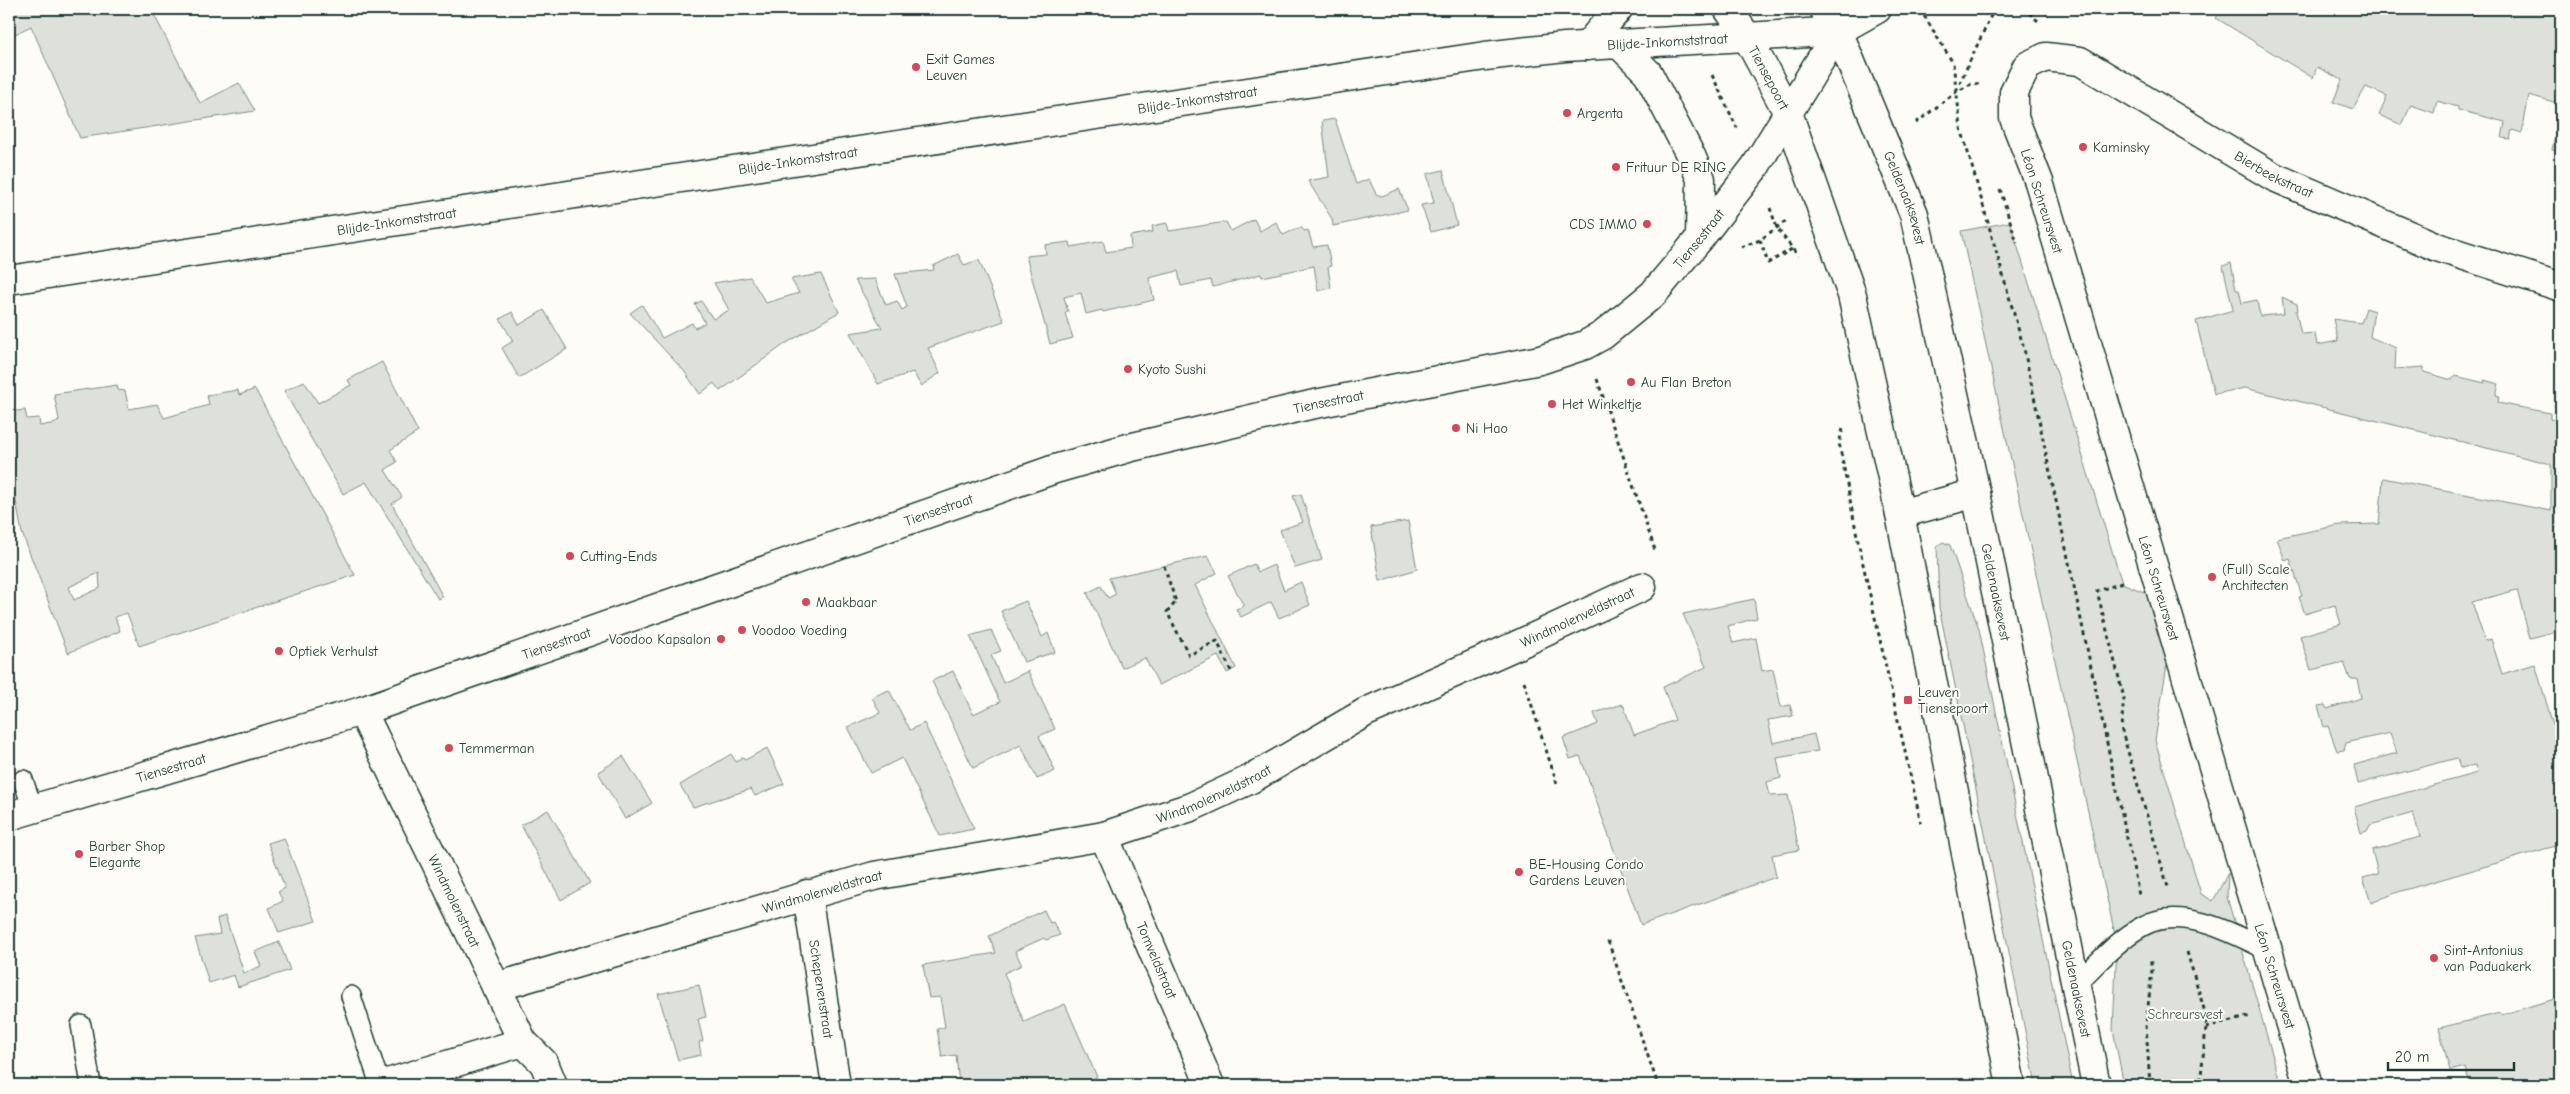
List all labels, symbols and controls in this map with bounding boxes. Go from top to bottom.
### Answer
street label: Blijde-Inkomststraat [1607,30,1729,54]
street label: Tiensepoort [1744,43,1793,114]
place label: Exit Games Leuven [926,51,995,84]
marker: Exit Games Leuven [910,61,922,73]
street label: Blijde-Inkomststraat [1137,83,1259,118]
place label: Argenta [1577,105,1623,122]
marker: Argenta [1561,107,1573,119]
place label: Kaminsky [2093,139,2150,156]
marker: Kaminsky [2077,141,2089,153]
street label: Blijde-Inkomststraat [737,143,860,178]
street label: Léon Schreursvest [2017,147,2067,256]
street label: Bierbeekstraat [2231,147,2317,202]
street label: Geldenaaksevest [1880,148,1929,247]
place label: Frituur DE RING [1626,159,1726,176]
marker: Frituur DE RING [1610,161,1622,173]
street label: Blijde-Inkomststraat [336,204,458,239]
street label: Tiensestraat [1670,205,1729,272]
place label: CDS IMMO [1569,216,1637,233]
marker: CDS IMMO [1641,218,1653,230]
place label: Kyoto Sushi [1138,361,1206,378]
marker: Kyoto Sushi [1122,363,1134,375]
place label: Au Flan Breton [1641,374,1731,391]
marker: Au Flan Breton [1625,376,1637,388]
street label: Tiensestraat [1291,386,1366,418]
place label: Het Winkeltje [1562,396,1642,413]
marker: Het Winkeltje [1546,398,1558,410]
place label: Ni Hao [1466,420,1508,437]
marker: Ni Hao [1450,422,1462,434]
street label: Tiensestraat [902,490,976,530]
street label: Léon Schreursvest [2134,534,2183,644]
street label: Geldenaaksevest [1977,542,2014,643]
place label: Cutting-Ends [580,548,657,565]
marker: Cutting-Ends [564,550,576,562]
place label: (Full) Scale Architecten [2222,561,2290,594]
marker: (Full) Scale Architecten [2206,571,2218,583]
street label: Windmolenveldstraat [1518,583,1638,651]
place label: Maakbaar [816,594,877,611]
marker: Maakbaar [800,596,812,608]
place label: Voodoo Voeding [752,622,847,639]
street label: Tiensestraat [520,623,594,663]
marker: Voodoo Voeding [736,624,748,636]
place label: Voodoo Kapsalon [609,631,711,648]
marker: Voodoo Kapsalon [715,633,727,645]
place label: Optiek Verhulst [289,643,379,660]
marker: Optiek Verhulst [273,645,285,657]
place label: Leuven Tiensepoort [1918,684,1989,717]
marker: Leuven Tiensepoort [1902,694,1914,706]
place label: Temmerman [459,740,534,757]
marker: Temmerman [443,742,455,754]
street label: Tiensestraat [134,750,209,787]
street label: Windmolenveldstraat [1154,761,1275,827]
place label: Barber Shop Elegante [89,838,165,871]
marker: Barber Shop Elegante [73,848,85,860]
street label: Windmolenstraat [424,852,484,951]
place label: BE-Housing Condo Gardens Leuven [1529,856,1644,889]
marker: BE-Housing Condo Gardens Leuven [1513,866,1525,878]
street label: Windmolenveldstraat [760,867,884,917]
street label: Tomveldstraat [1133,919,1181,1002]
street label: Léon Schreursvest [2250,922,2299,1032]
street label: Schepenenstraat [805,938,837,1040]
street label: Geldenaaksevest [2058,939,2094,1040]
place label: Sint-Antonius van Paduakerk [2443,942,2532,975]
marker: Sint-Antonius van Paduakerk [2428,952,2440,964]
park label: Schreursvest [2147,1006,2224,1023]
scale bar [2388,1039,2514,1071]
text: 20 m [2395,1048,2429,1066]

